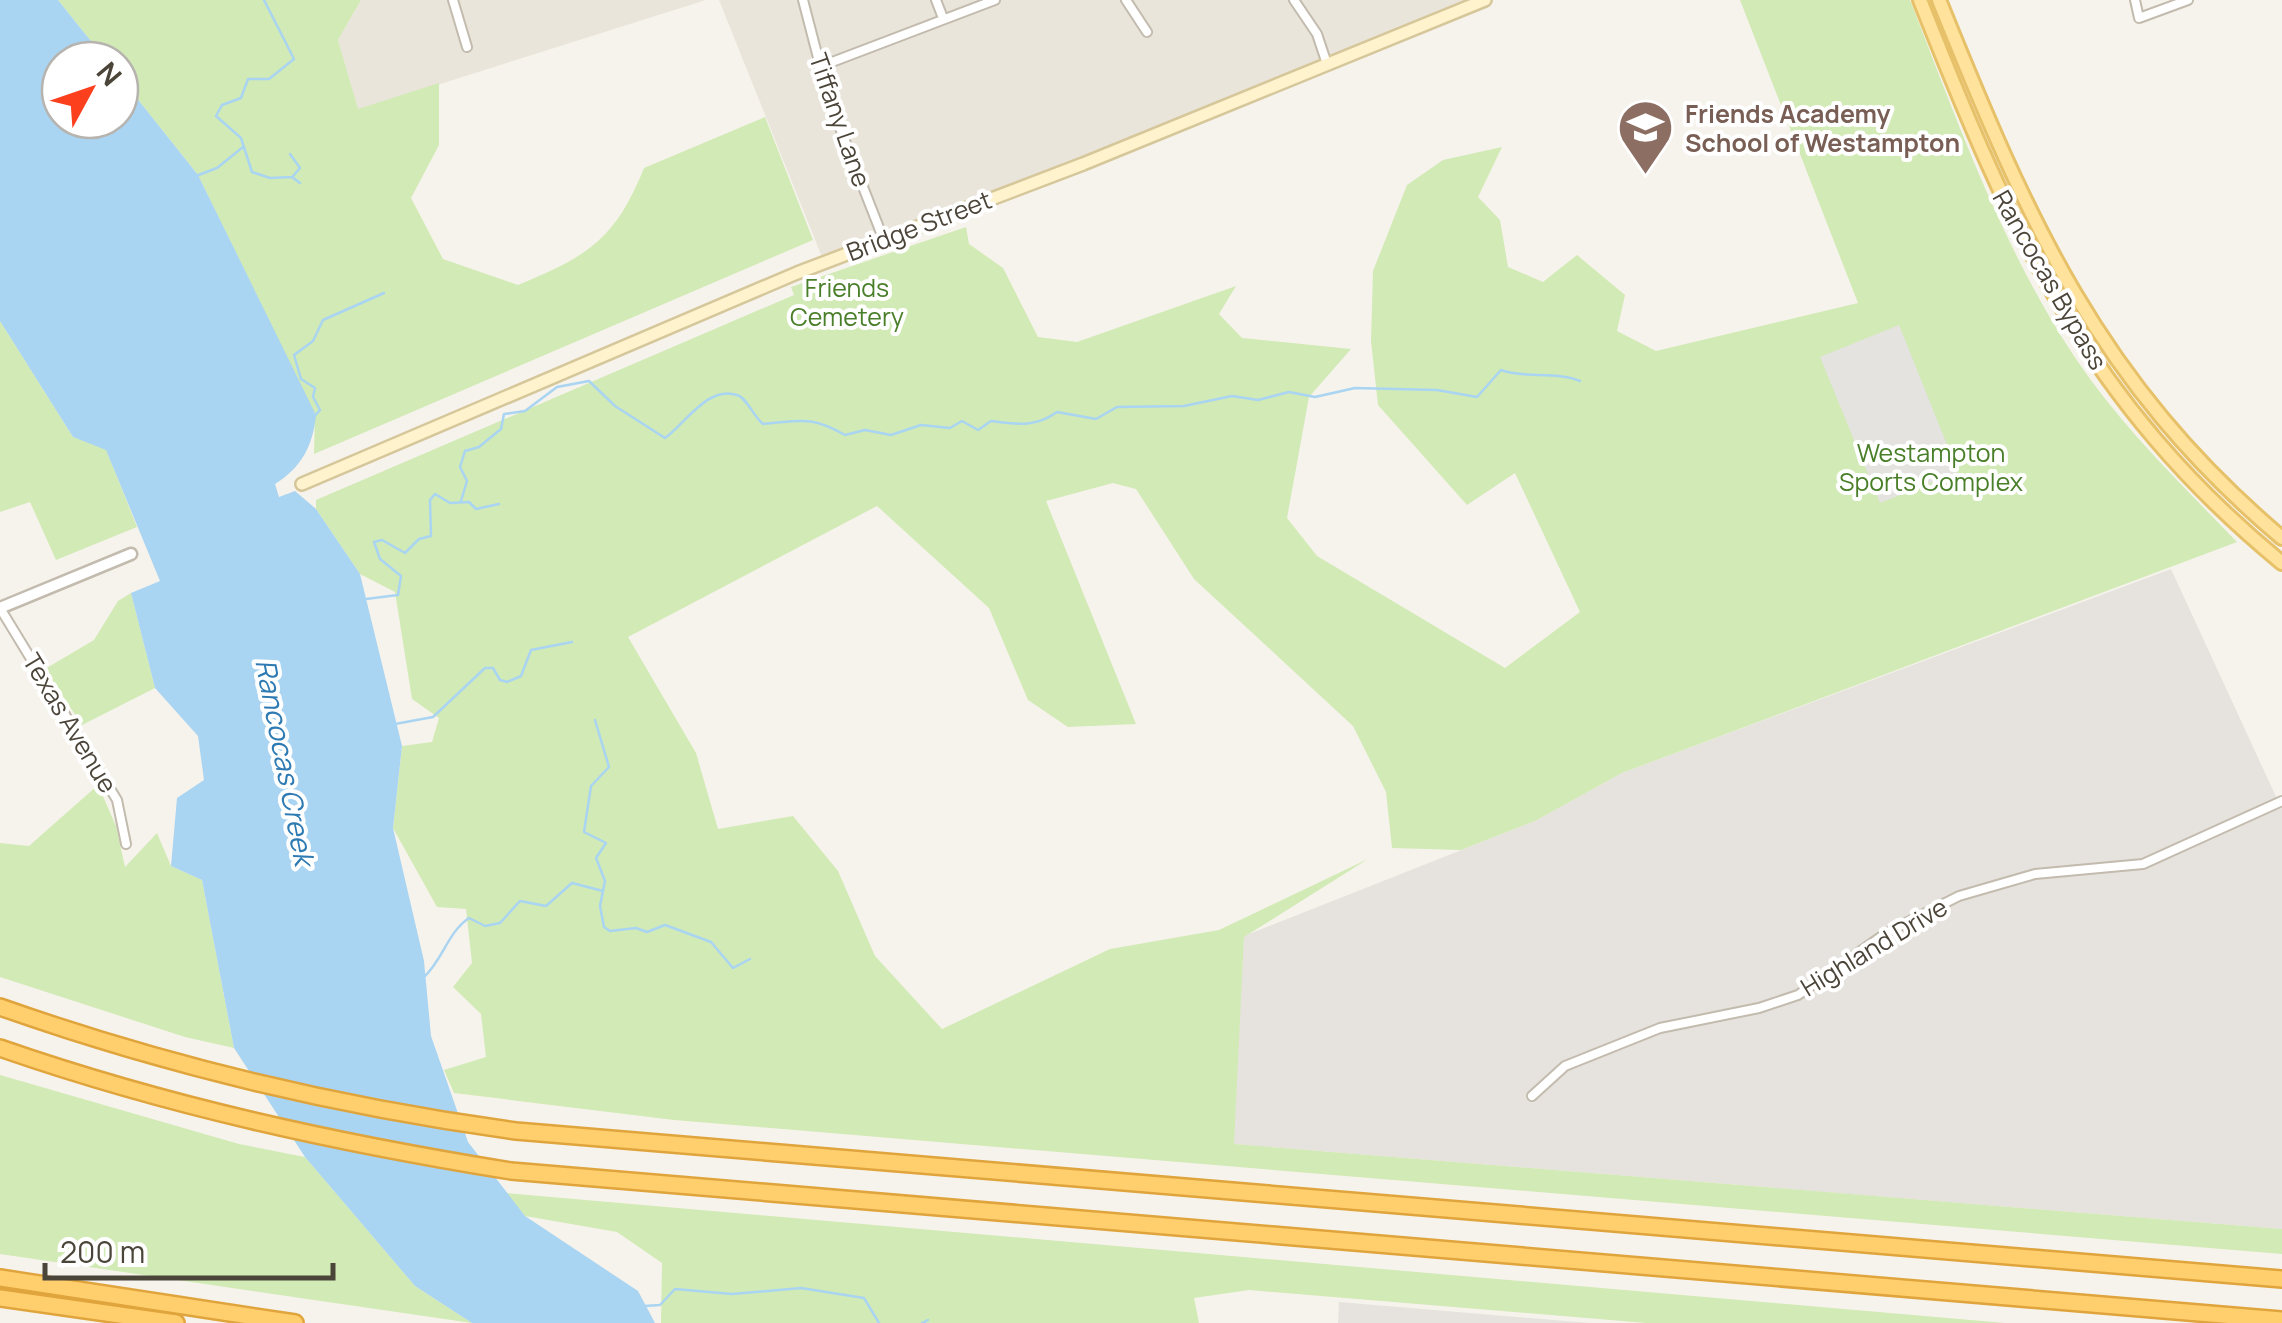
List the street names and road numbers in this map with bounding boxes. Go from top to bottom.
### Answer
street label: Tiffany Lane [801,48,880,191]
street label: Bridge Street [841,182,996,269]
street label: Rancocas Bypass [1985,184,2116,376]
street label: Texas Avenue [15,646,126,799]
street label: Highland Drive [1794,889,1954,1004]

